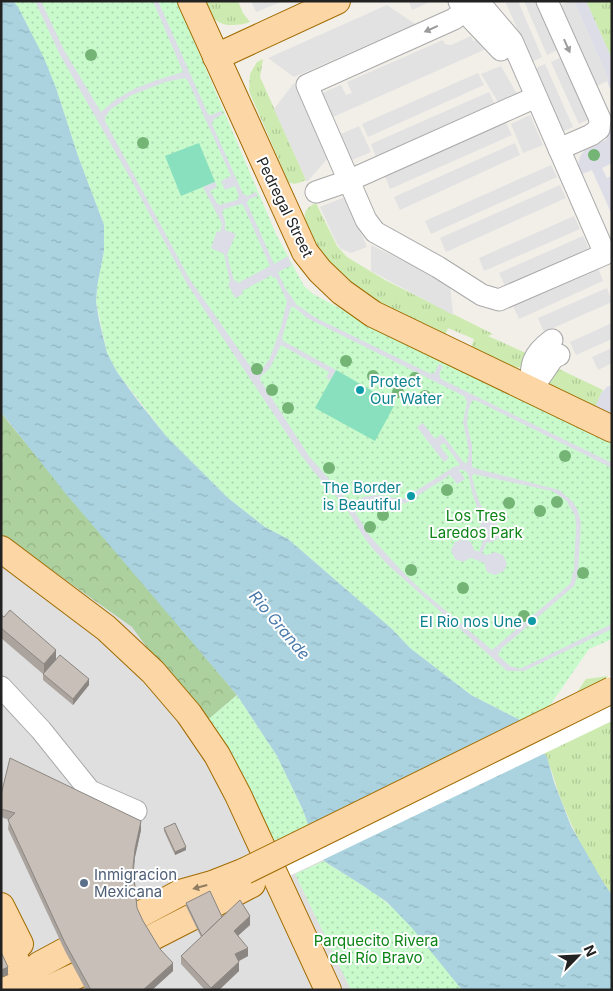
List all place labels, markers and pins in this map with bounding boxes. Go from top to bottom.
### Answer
place label: Protect Our Water [370,372,442,408]
marker: Protect Our Water [354,384,366,396]
place label: The Border is Beautiful [322,478,401,514]
marker: The Border is Beautiful [405,490,417,502]
place label: El Rio nos Une [420,612,522,631]
marker: El Rio nos Une [526,615,538,627]
place label: Inmigracion Mexicana [94,865,177,901]
marker: Inmigracion Mexicana [78,877,90,889]

